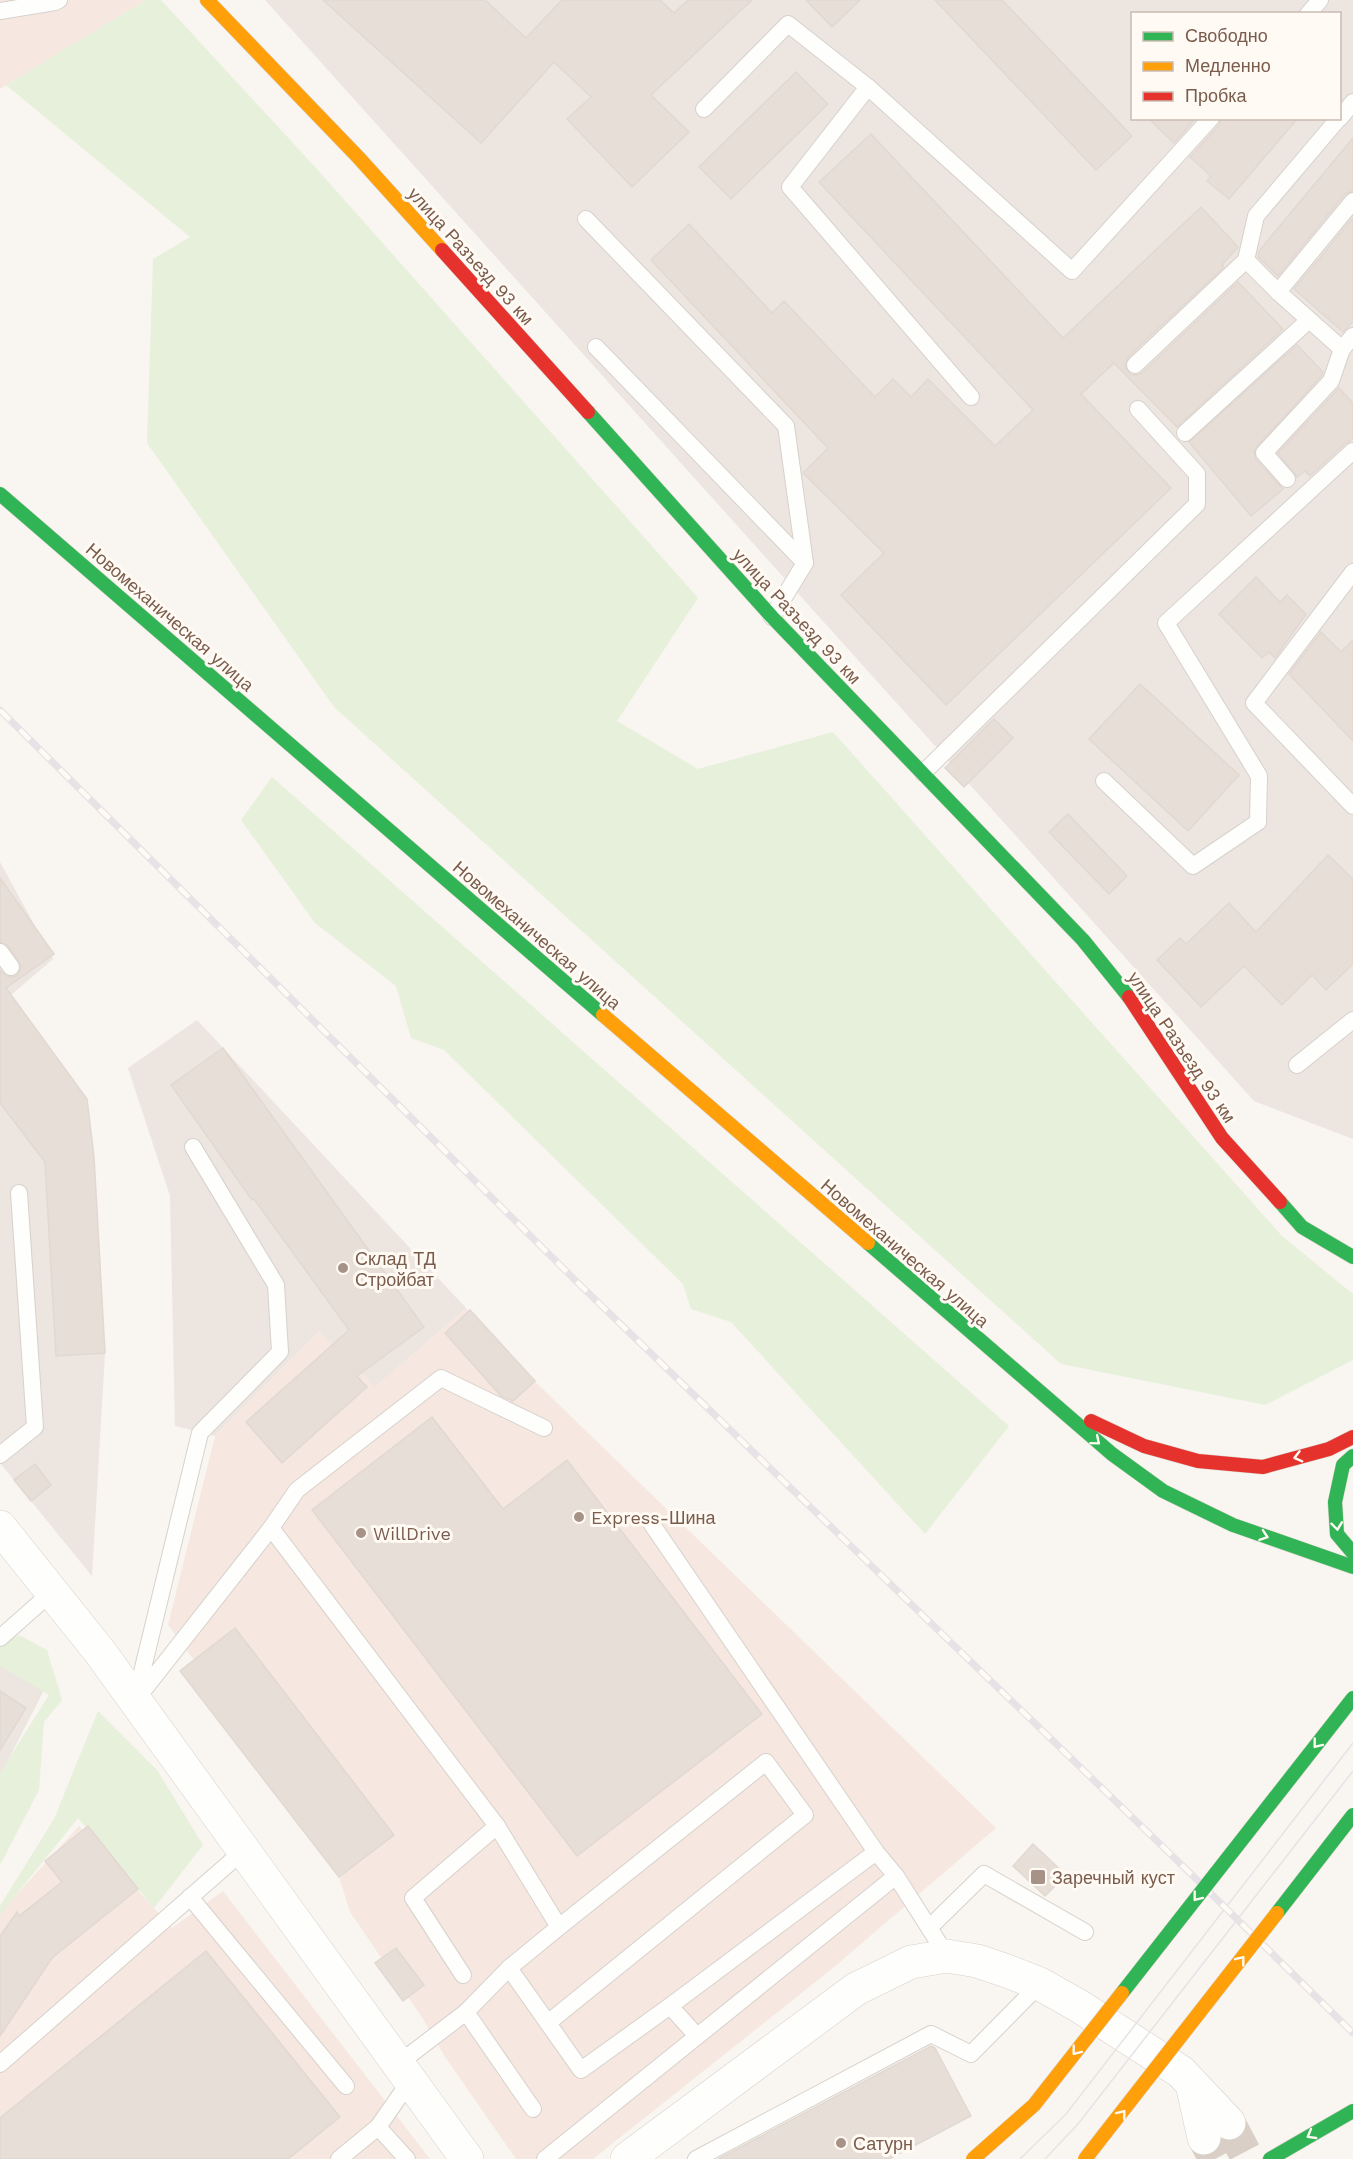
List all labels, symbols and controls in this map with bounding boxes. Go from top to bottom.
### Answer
legend [1131,12,1341,120]
text: Свободно [1185,25,1268,46]
text: Медленно [1185,55,1271,76]
text: Пробка [1185,85,1248,106]
street label: улица Разъезд 93 км [404,183,538,329]
street label: Новомеханическая улица [82,538,259,696]
street label: улица Разъезд 93 км [729,544,865,688]
street label: Новомеханическая улица [449,856,626,1014]
street label: улица Разъезд 93 км [1124,967,1240,1127]
street label: Новомеханическая улица [817,1174,994,1332]
place label: Склад ТД Стройбат [355,1248,436,1290]
marker: Склад ТД Стройбат [336,1261,350,1275]
one-way arrow [1089,1434,1100,1445]
one-way arrow [1294,1450,1304,1463]
place label: Express-Шина [591,1507,716,1528]
marker: Express-Шина [572,1510,586,1524]
one-way arrow [1330,1521,1343,1530]
place label: WillDrive [373,1523,451,1544]
marker: WillDrive [354,1526,368,1540]
one-way arrow [1259,1529,1269,1542]
one-way arrow [1313,1737,1324,1748]
place label: Заречный куст [1052,1867,1175,1888]
marker: Заречный куст [1029,1868,1047,1886]
one-way arrow [1193,1891,1204,1902]
one-way arrow [1234,1955,1245,1966]
one-way arrow [1073,2044,1084,2055]
one-way arrow [1114,2109,1125,2120]
one-way arrow [1307,2128,1317,2139]
place label: Сатурн [853,2133,913,2154]
marker: Сатурн [834,2136,848,2150]

